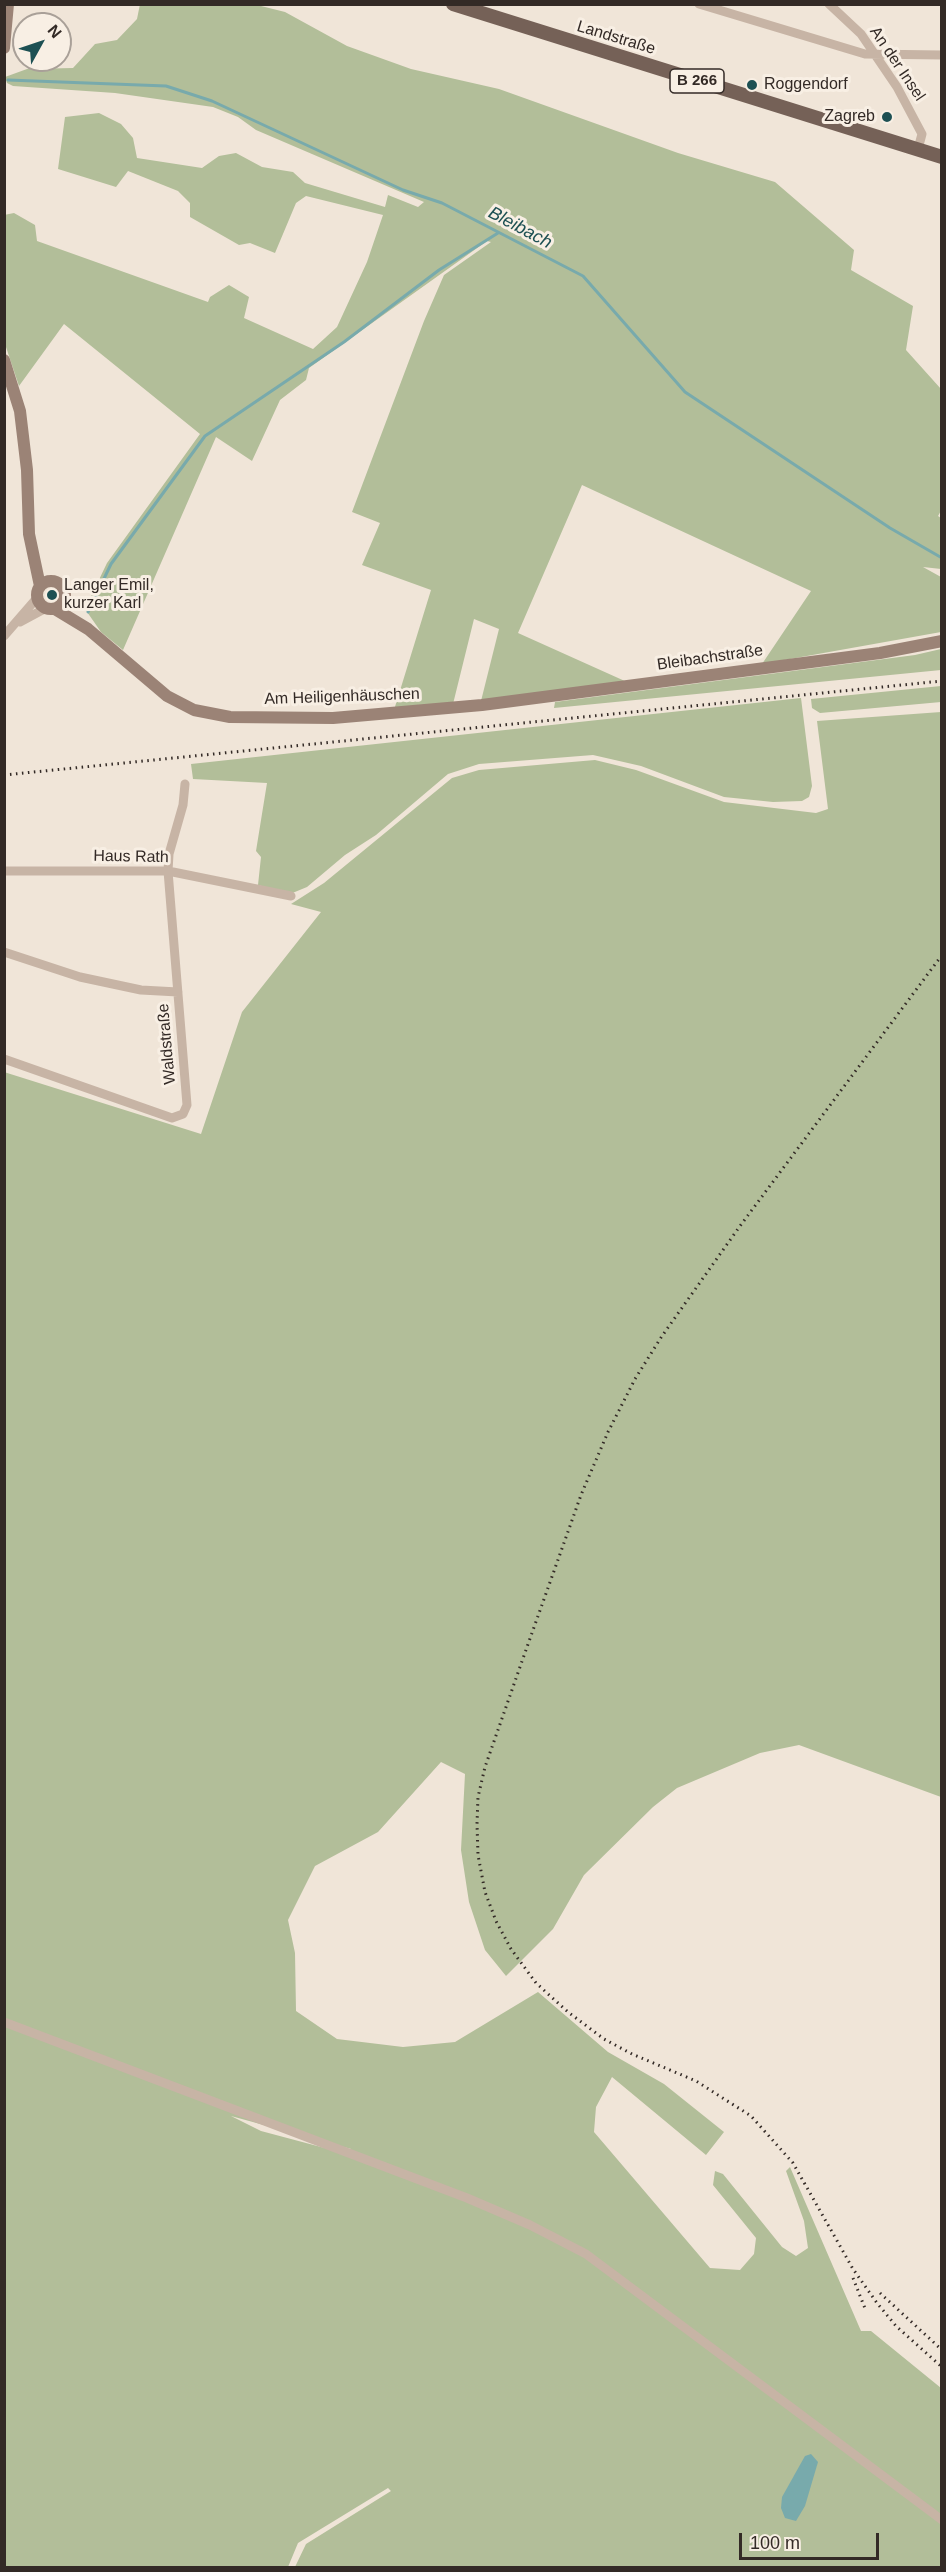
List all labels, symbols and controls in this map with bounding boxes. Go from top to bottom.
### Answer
north arrow [12,12,72,72]
street label: Landstraße [574,17,658,59]
text: N [44,22,65,41]
street label: An der Insel [865,23,929,105]
road number: B 266 [670,69,724,93]
place label: Roggendorf [764,75,848,95]
marker: Roggendorf [745,78,759,92]
place label: Zagreb [824,107,875,127]
marker: Zagreb [880,110,894,124]
water label: Bleibach [484,202,556,254]
place label: Langer Emil, kurzer Karl [64,576,154,614]
marker: Langer Emil, kurzer Karl [45,588,59,602]
street label: Bleibachstraße [656,641,764,675]
street label: Am Heiligenhäuschen [264,685,420,709]
street label: Haus Rath [93,847,169,867]
street label: Waldstraße [154,1003,180,1085]
scale bar [742,2521,882,2559]
text: 100 m [750,2533,800,2553]

